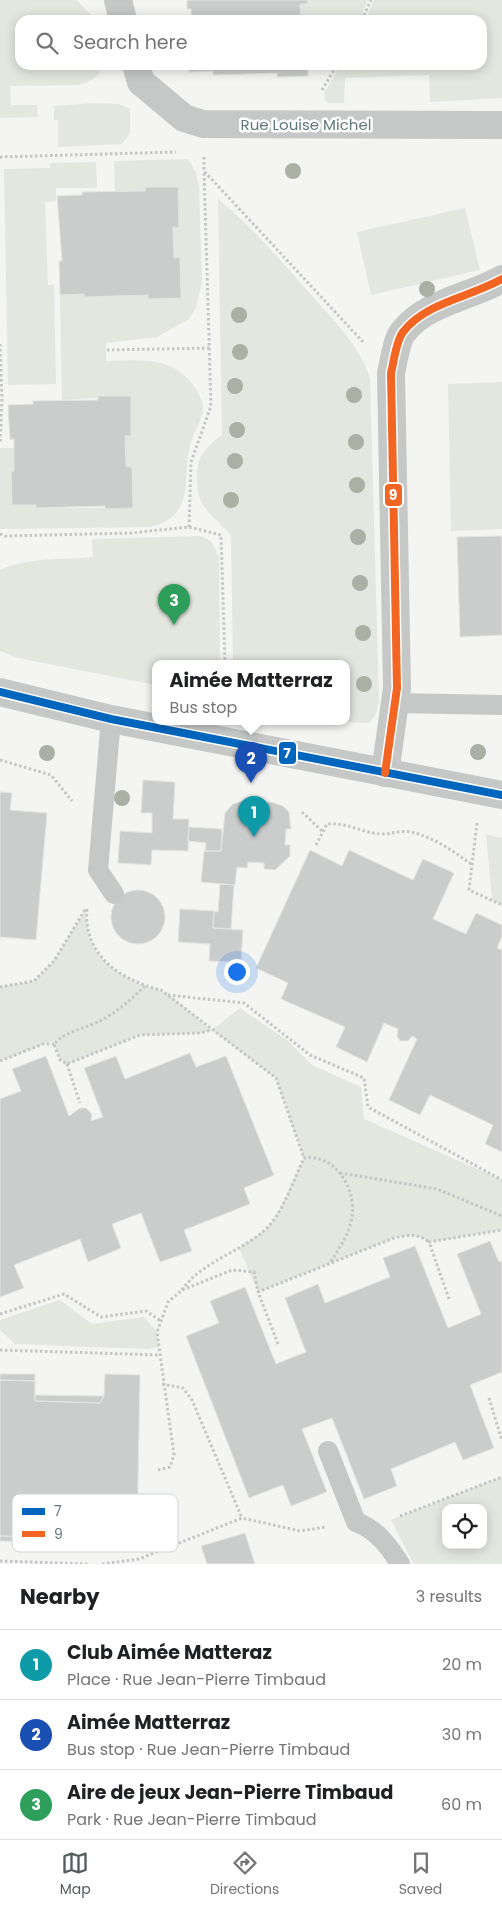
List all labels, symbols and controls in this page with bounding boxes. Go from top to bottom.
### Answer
search box [15,15,487,70]
icon: search [33,29,61,57]
text: Search here [73,29,187,56]
street label: Rue Louise Michel [241,114,371,135]
line badge: 9 [384,483,403,507]
text: 9 [389,485,397,505]
pin: 3 [158,584,190,625]
popup [152,660,350,725]
text: Aimée Matterraz [169,667,333,694]
text: Bus stop [169,696,237,719]
line badge: 7 [278,741,297,765]
pin: 2 [235,742,267,783]
text: 7 [283,743,291,763]
pin: 1 [238,796,270,837]
your location [224,959,250,985]
legend [12,1494,178,1552]
text: 7 [54,1501,62,1521]
map controls [442,1504,487,1549]
button: locate [442,1504,487,1549]
text: 9 [54,1524,63,1544]
text: Nearby [20,1582,100,1611]
text: 3 results [416,1585,482,1608]
text: Club Aimée Matteraz [67,1639,272,1666]
text: 1 [33,1653,39,1676]
text: 20 m [442,1653,482,1676]
text: Place · Rue Jean-Pierre Timbaud [67,1668,326,1691]
text: Aimée Matterraz [67,1709,230,1736]
text: 2 [31,1723,41,1746]
text: 30 m [442,1723,482,1746]
text: Bus stop · Rue Jean-Pierre Timbaud [67,1738,350,1761]
text: Aire de jeux Jean-Pierre Timbaud [67,1779,393,1806]
text: 3 [31,1793,41,1816]
text: 60 m [441,1793,482,1816]
text: Park · Rue Jean-Pierre Timbaud [67,1808,317,1831]
tab: Map [60,1849,91,1900]
tab: Directions [210,1849,279,1900]
tab: Saved [399,1849,442,1900]

